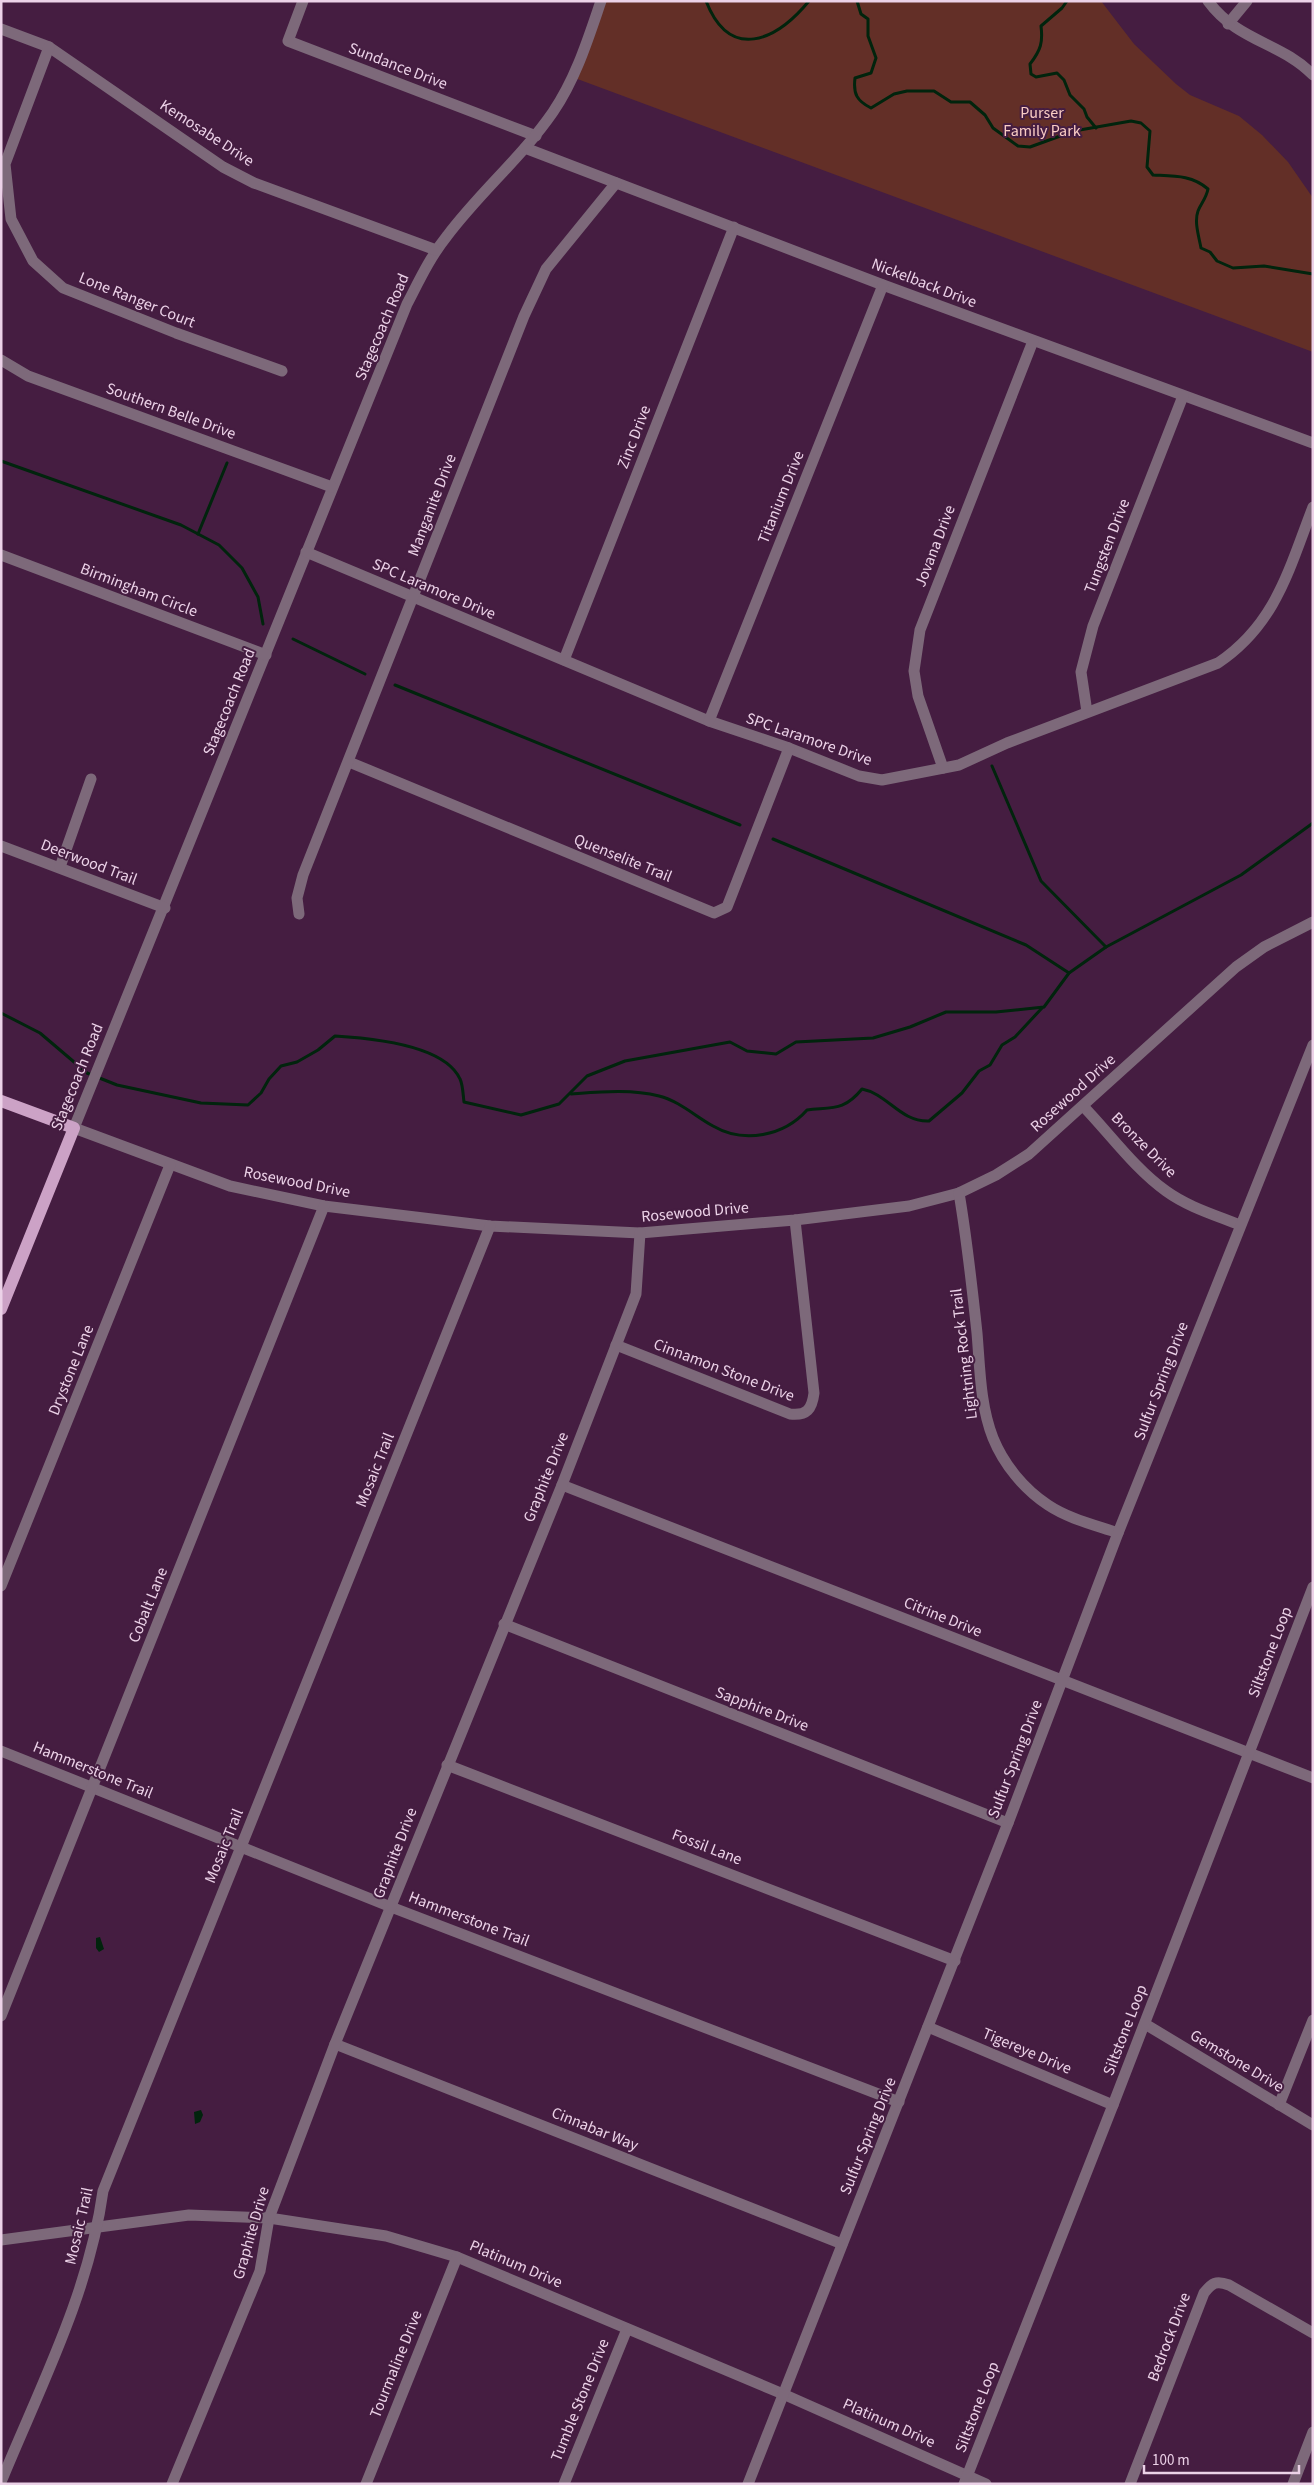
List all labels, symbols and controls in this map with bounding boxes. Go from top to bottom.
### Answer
street label: Sundance Drive [345,37,451,95]
street label: Kemosabe Drive [156,94,259,172]
park label: Purser Family Park [1003,102,1081,142]
street label: Nickelback Drive [868,253,980,313]
street label: Lone Ranger Court [75,267,199,334]
street label: Stagecoach Road [350,270,414,384]
street label: Southern Belle Drive [103,377,239,445]
street label: Zinc Drive [612,402,656,472]
street label: Titanium Drive [752,447,810,547]
street label: Manganite Drive [402,451,462,559]
street label: Tungsten Drive [1079,496,1135,596]
street label: Jovana Drive [909,502,961,590]
street label: SPC Laramore Drive [369,553,499,625]
street label: Birmingham Circle [77,558,201,622]
street label: Stagecoach Road [197,645,261,759]
street label: SPC Laramore Drive [743,707,875,771]
street label: Quenselite Trail [571,828,675,888]
street label: Deerwood Trail [38,834,140,890]
street label: Stagecoach Road [45,1020,109,1134]
street label: Rosewood Drive [1026,1049,1120,1137]
street label: Bronze Drive [1106,1107,1182,1183]
street label: Rosewood Drive [242,1161,352,1203]
street label: Rosewood Drive [640,1196,750,1228]
street label: Lightning Rock Trail [945,1287,983,1421]
street label: Sulfur Spring Drive [1128,1319,1194,1443]
street label: Drystone Lane [43,1321,99,1419]
street label: Cinnamon Stone Drive [650,1333,798,1407]
street label: Graphite Drive [518,1428,574,1525]
street label: Mosaic Trail [350,1429,400,1511]
street label: Cobalt Lane [123,1564,173,1646]
street label: Citrine Drive [901,1591,985,1643]
street label: Siltstone Loop [1243,1603,1297,1701]
street label: Sapphire Drive [712,1681,812,1737]
street label: Sulfur Spring Drive [982,1697,1048,1821]
street label: Hammerstone Trail [30,1736,156,1804]
street label: Graphite Drive [368,1804,422,1902]
street label: Mosaic Trail [199,1805,249,1887]
street label: Fossil Lane [669,1824,745,1870]
street label: Hammerstone Trail [405,1886,533,1952]
street label: Siltstone Loop [1098,1981,1152,2079]
street label: Tigereye Drive [979,2022,1075,2080]
street label: Gemstone Drive [1186,2024,1288,2098]
street label: Sulfur Spring Drive [834,2074,902,2198]
street label: Cinnabar Way [548,2102,642,2157]
street label: Graphite Drive [227,2184,275,2282]
street label: Mosaic Trail [59,2185,99,2267]
street label: Platinum Drive [466,2235,566,2293]
street label: Bedrock Drive [1142,2289,1196,2385]
street label: Tourmaline Drive [364,2307,428,2421]
street label: Tumble Stone Drive [545,2335,615,2465]
street label: Siltstone Loop [950,2358,1004,2456]
street label: Platinum Drive [839,2393,939,2453]
scale bar [1144,2442,1299,2474]
text: 100 m [1152,2450,1190,2471]

